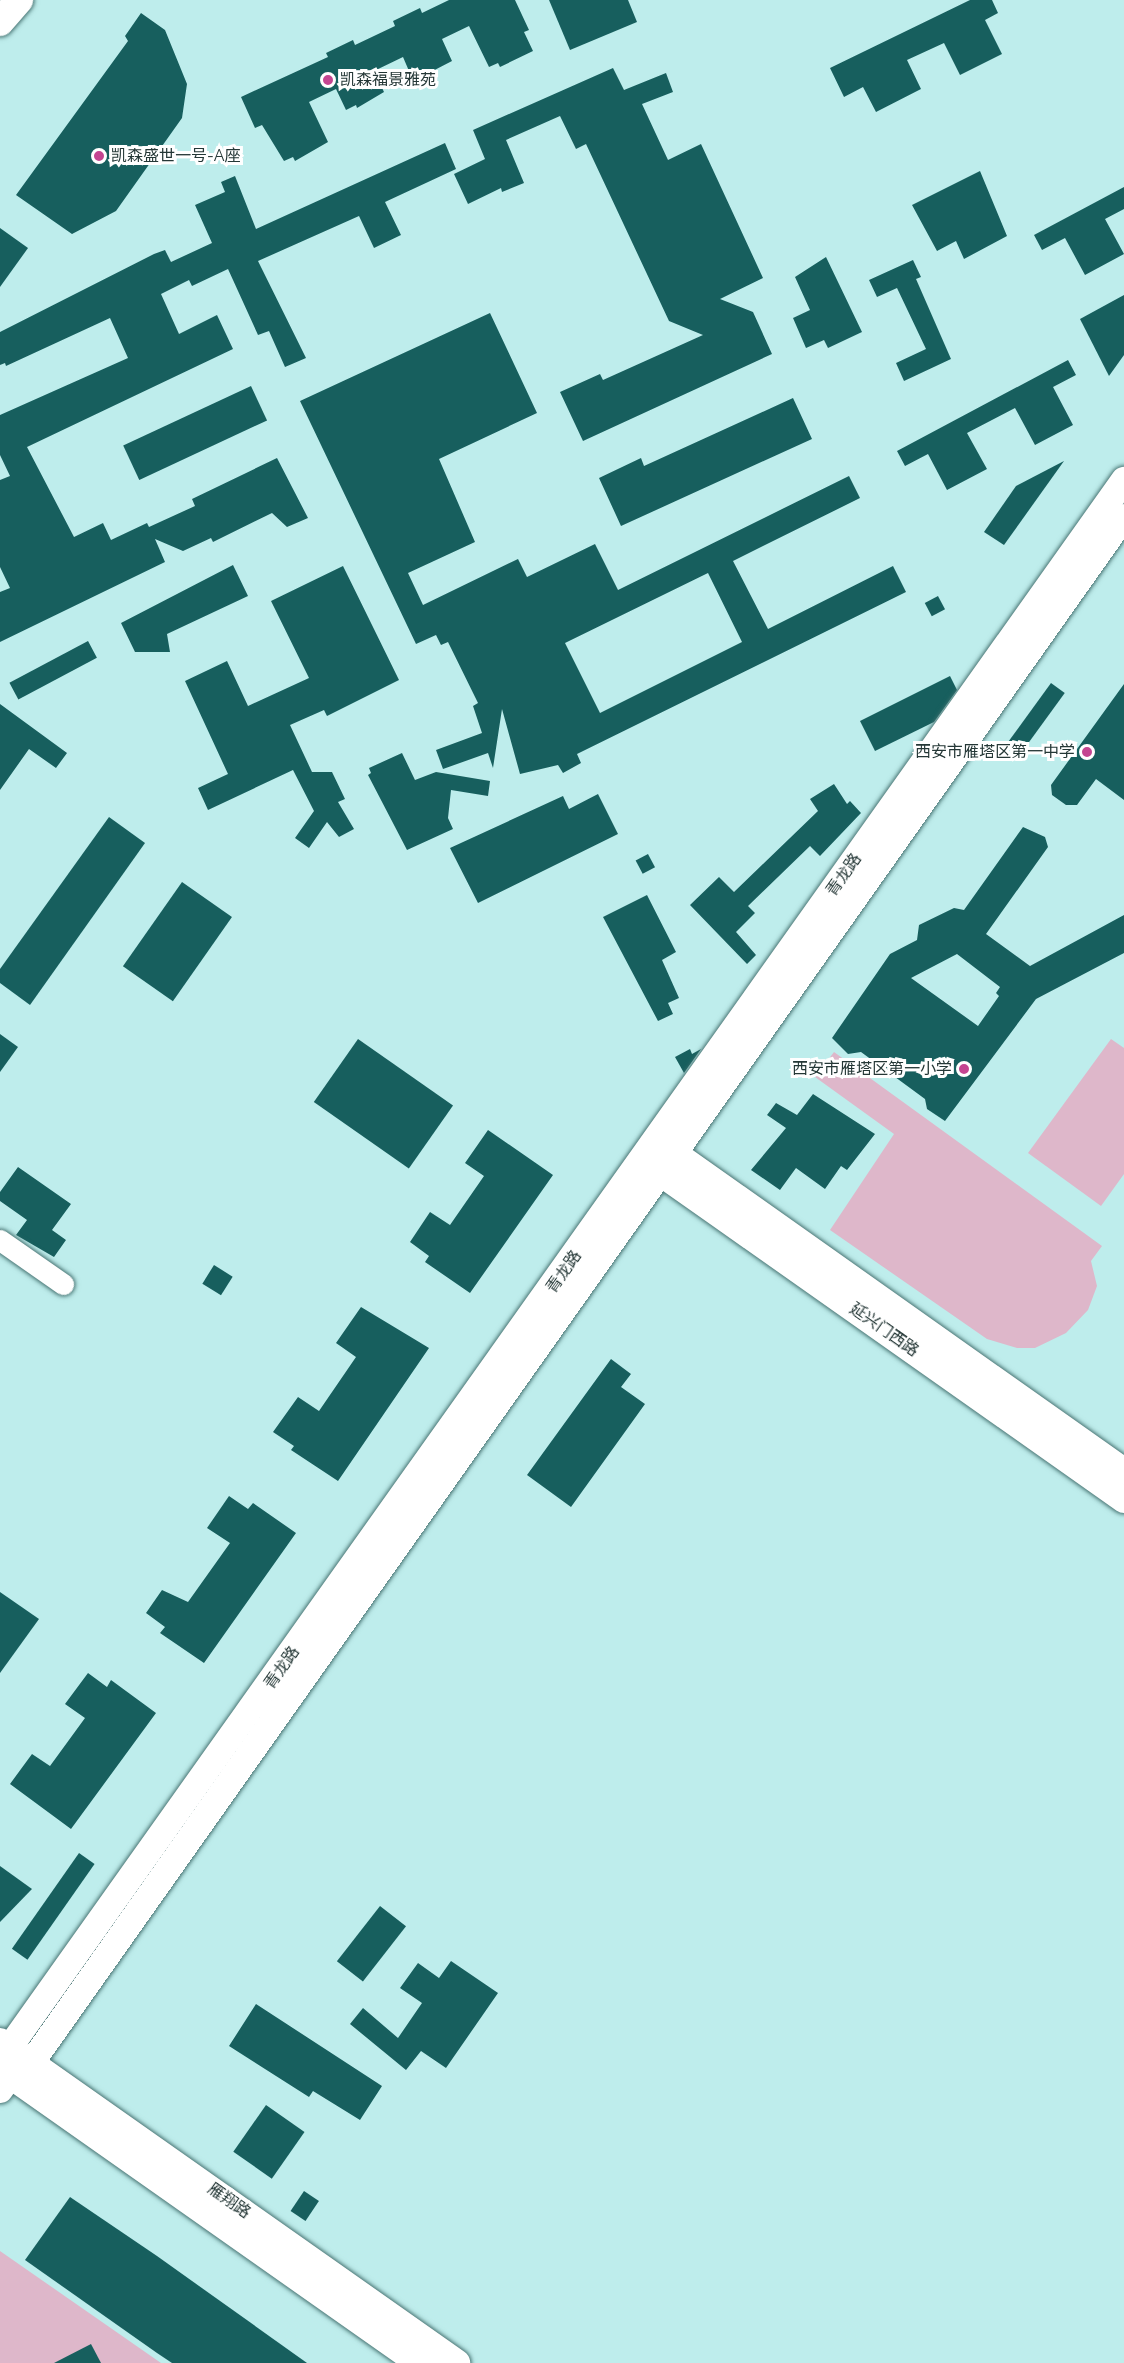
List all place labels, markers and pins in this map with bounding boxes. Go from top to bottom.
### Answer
place label: 凯森福景雅苑 [340,70,436,90]
marker: 凯森福景雅苑 [321,73,335,87]
place label: 凯森盛世一号-A座 [111,146,240,166]
marker: 凯森盛世一号-A座 [92,149,106,163]
place label: 西安市雁塔区第一中学 [915,742,1075,762]
marker: 西安市雁塔区第一中学 [1080,745,1094,759]
place label: 西安市雁塔区第一小学 [792,1059,952,1079]
marker: 西安市雁塔区第一小学 [957,1062,971,1076]

